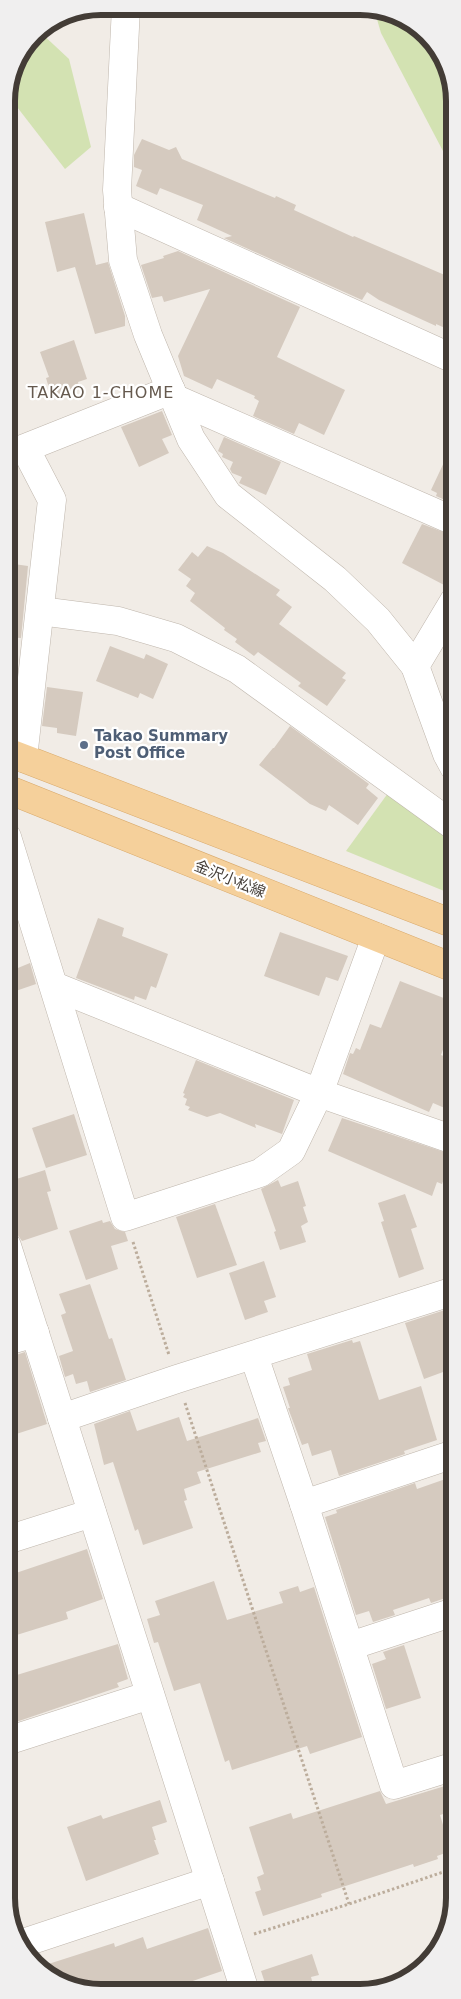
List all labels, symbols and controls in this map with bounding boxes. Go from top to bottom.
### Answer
district label: TAKAO 1-CHOME [27,383,174,402]
place label: Takao Summary Post Office [94,727,228,762]
marker: Takao Summary Post Office [78,739,90,751]
street label: 金沢小松線 [192,857,268,901]

